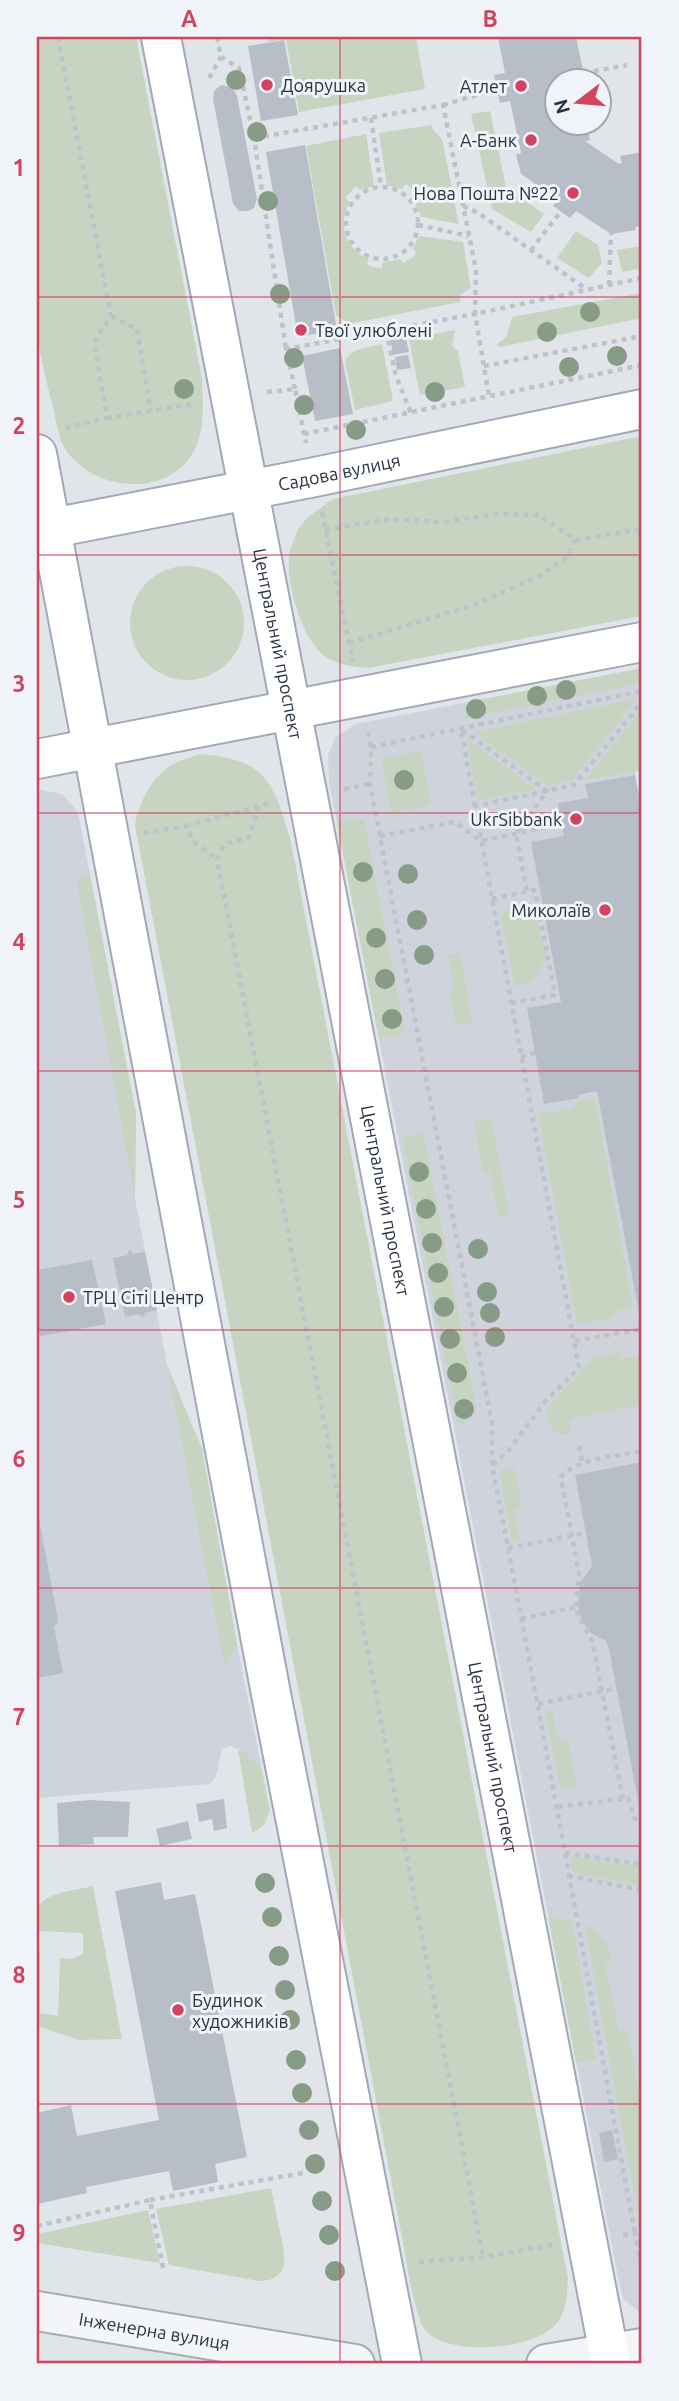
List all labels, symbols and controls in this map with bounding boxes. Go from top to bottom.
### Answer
text: A [181,6,197,31]
text: B [482,6,498,31]
north arrow [542,66,612,136]
place label: Доярушка [281,75,366,95]
place label: Атлет [460,76,507,96]
marker: Доярушка [259,77,275,93]
marker: Атлет [513,78,529,94]
text: N [549,97,574,117]
place label: А-Банк [460,130,517,150]
marker: А-Банк [523,132,539,148]
text: 1 [13,155,25,180]
place label: Нова Пошта №22 [414,183,559,203]
marker: Нова Пошта №22 [565,185,581,201]
place label: Твої улюблені [315,320,432,340]
marker: Твої улюблені [293,322,309,338]
text: 2 [13,413,25,438]
street label: Садова вулиця [276,449,402,494]
street label: Центральний проспект [250,547,307,741]
text: 3 [13,671,25,696]
place label: UkrSibbank [470,809,562,829]
marker: UkrSibbank [568,811,584,827]
place label: Миколаїв [511,900,591,920]
marker: Миколаїв [597,902,613,918]
text: 4 [13,929,26,954]
street label: Центральний проспект [358,1103,414,1298]
text: 5 [13,1187,25,1212]
place label: ТРЦ Сіті Центр [83,1287,204,1307]
marker: ТРЦ Сіті Центр [61,1289,77,1305]
text: 6 [13,1446,26,1471]
street label: Центральний проспект [465,1660,522,1854]
text: 7 [13,1704,25,1729]
text: 8 [13,1962,25,1987]
place label: Будинок художників [192,1990,288,2031]
marker: Будинок художників [170,2002,186,2018]
text: 9 [13,2220,25,2245]
street label: Інженерна вулиця [77,2308,231,2353]

